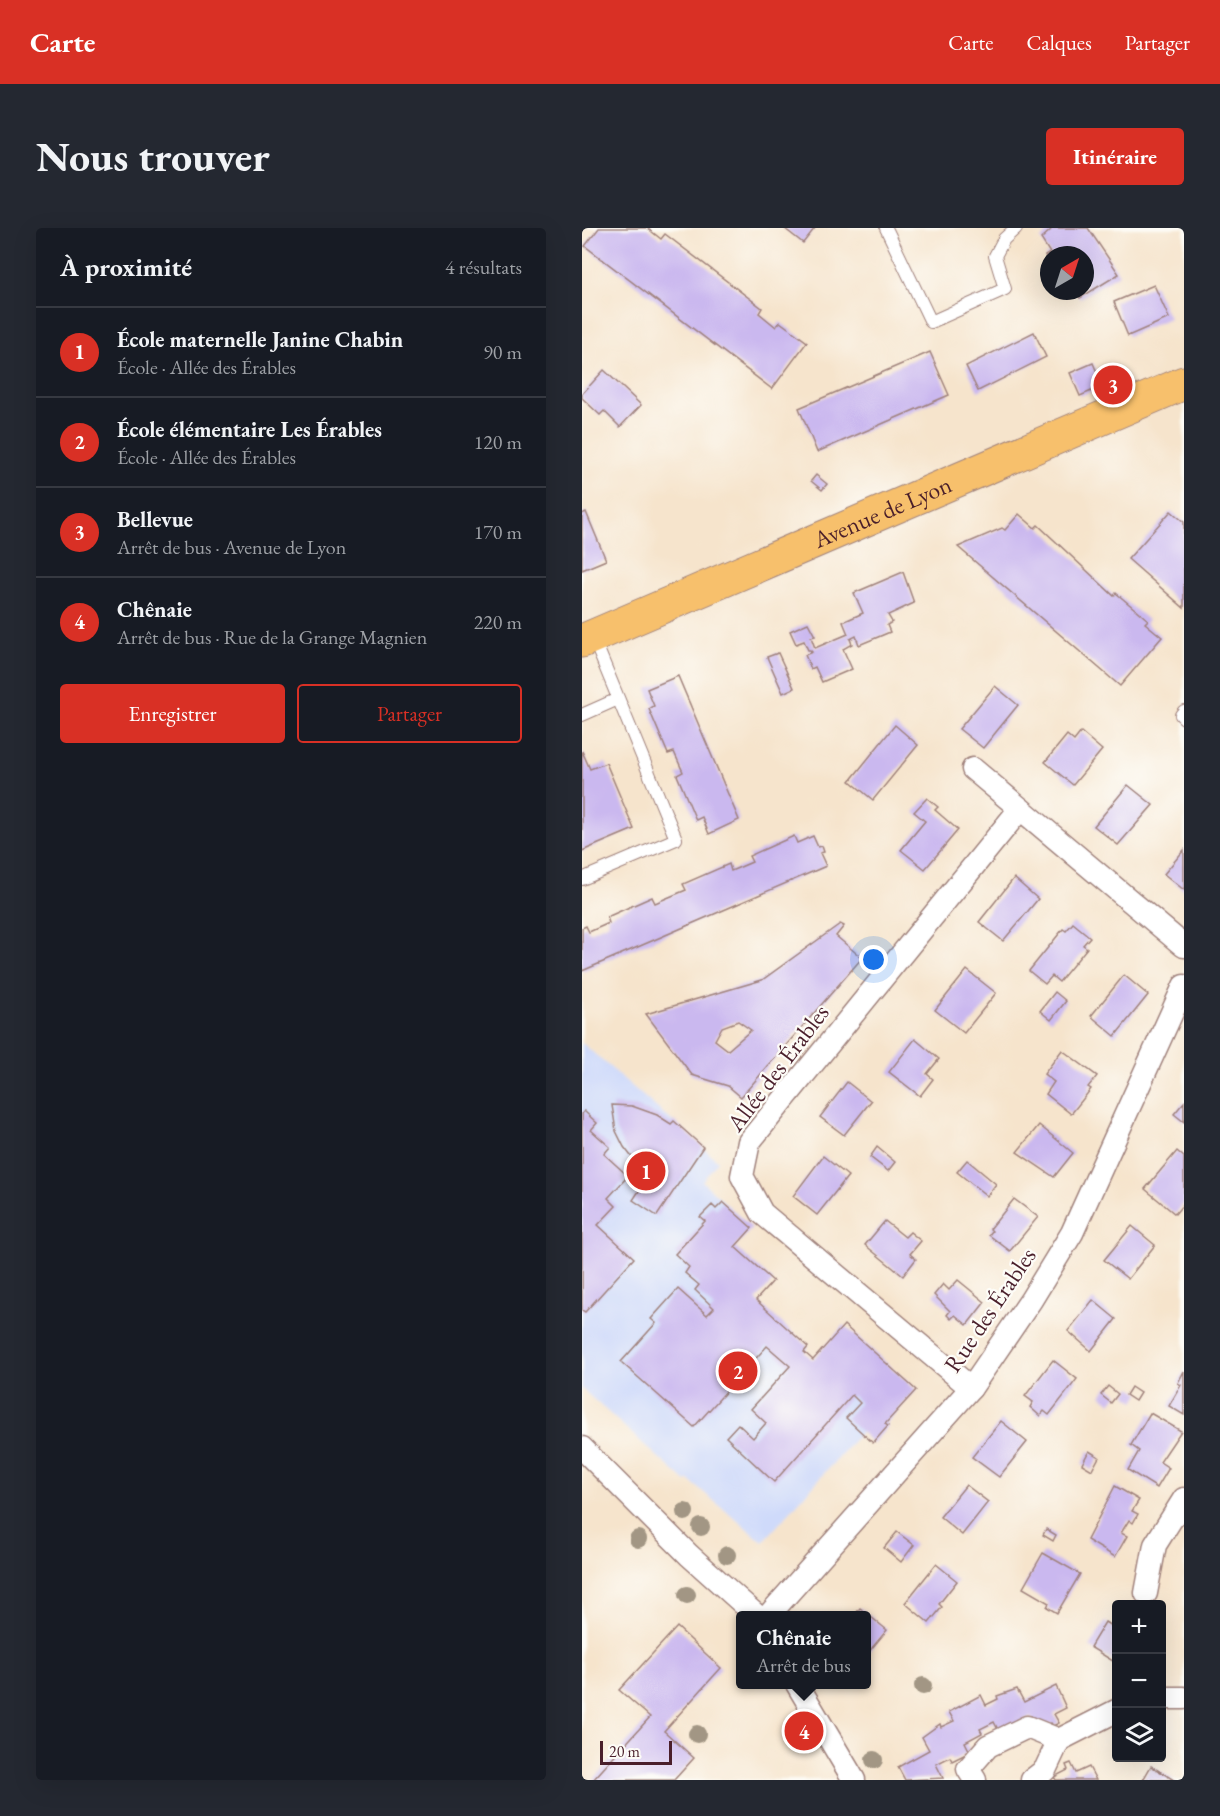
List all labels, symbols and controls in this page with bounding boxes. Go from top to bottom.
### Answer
text: Carte [30,24,96,60]
text: Carte [948,29,993,56]
text: Calques [1026,29,1092,56]
text: Partager [1125,29,1190,56]
button: Itinéraire [1046,128,1184,185]
text: Nous trouver [36,129,270,184]
north arrow [1040,246,1094,300]
text: À proximité [60,250,192,284]
text: 4 résultats [445,254,522,280]
text: École maternelle Janine Chabin [117,325,403,354]
text: 1 [74,339,85,365]
text: 90 m [483,339,522,365]
text: École · Allée des Érables [117,354,296,380]
pin: 3 [1094,362,1132,408]
text: École élémentaire Les Érables [117,415,382,444]
text: 2 [74,429,85,455]
text: 120 m [474,429,522,455]
text: École · Allée des Érables [117,444,296,470]
street label: Avenue de Lyon [808,468,957,555]
text: Bellevue [117,505,193,534]
text: 3 [74,519,85,545]
text: 170 m [474,519,522,545]
text: Arrêt de bus · Avenue de Lyon [117,534,346,560]
text: Chênaie [117,595,192,624]
text: 4 [74,609,85,635]
text: 220 m [474,609,522,635]
text: Arrêt de bus · Rue de la Grange Magnien [117,624,427,650]
button: Enregistrer [60,684,285,743]
button: Partager [297,684,522,743]
your location [859,945,888,974]
street label: Allée des Érables [719,998,836,1138]
pin: 1 [626,1148,666,1194]
street label: Rue des Érables [936,1241,1043,1378]
pin: 2 [718,1348,758,1394]
map controls [1112,1600,1166,1762]
button: + [1112,1600,1166,1654]
popup [736,1611,871,1689]
text: Chênaie [756,1623,831,1652]
text: Arrêt de bus [756,1652,851,1678]
button: − [1112,1654,1166,1708]
pin: 4 [784,1708,824,1754]
button: layers [1112,1708,1166,1762]
scale bar [600,1738,672,1766]
text: 20 m [609,1741,640,1762]

